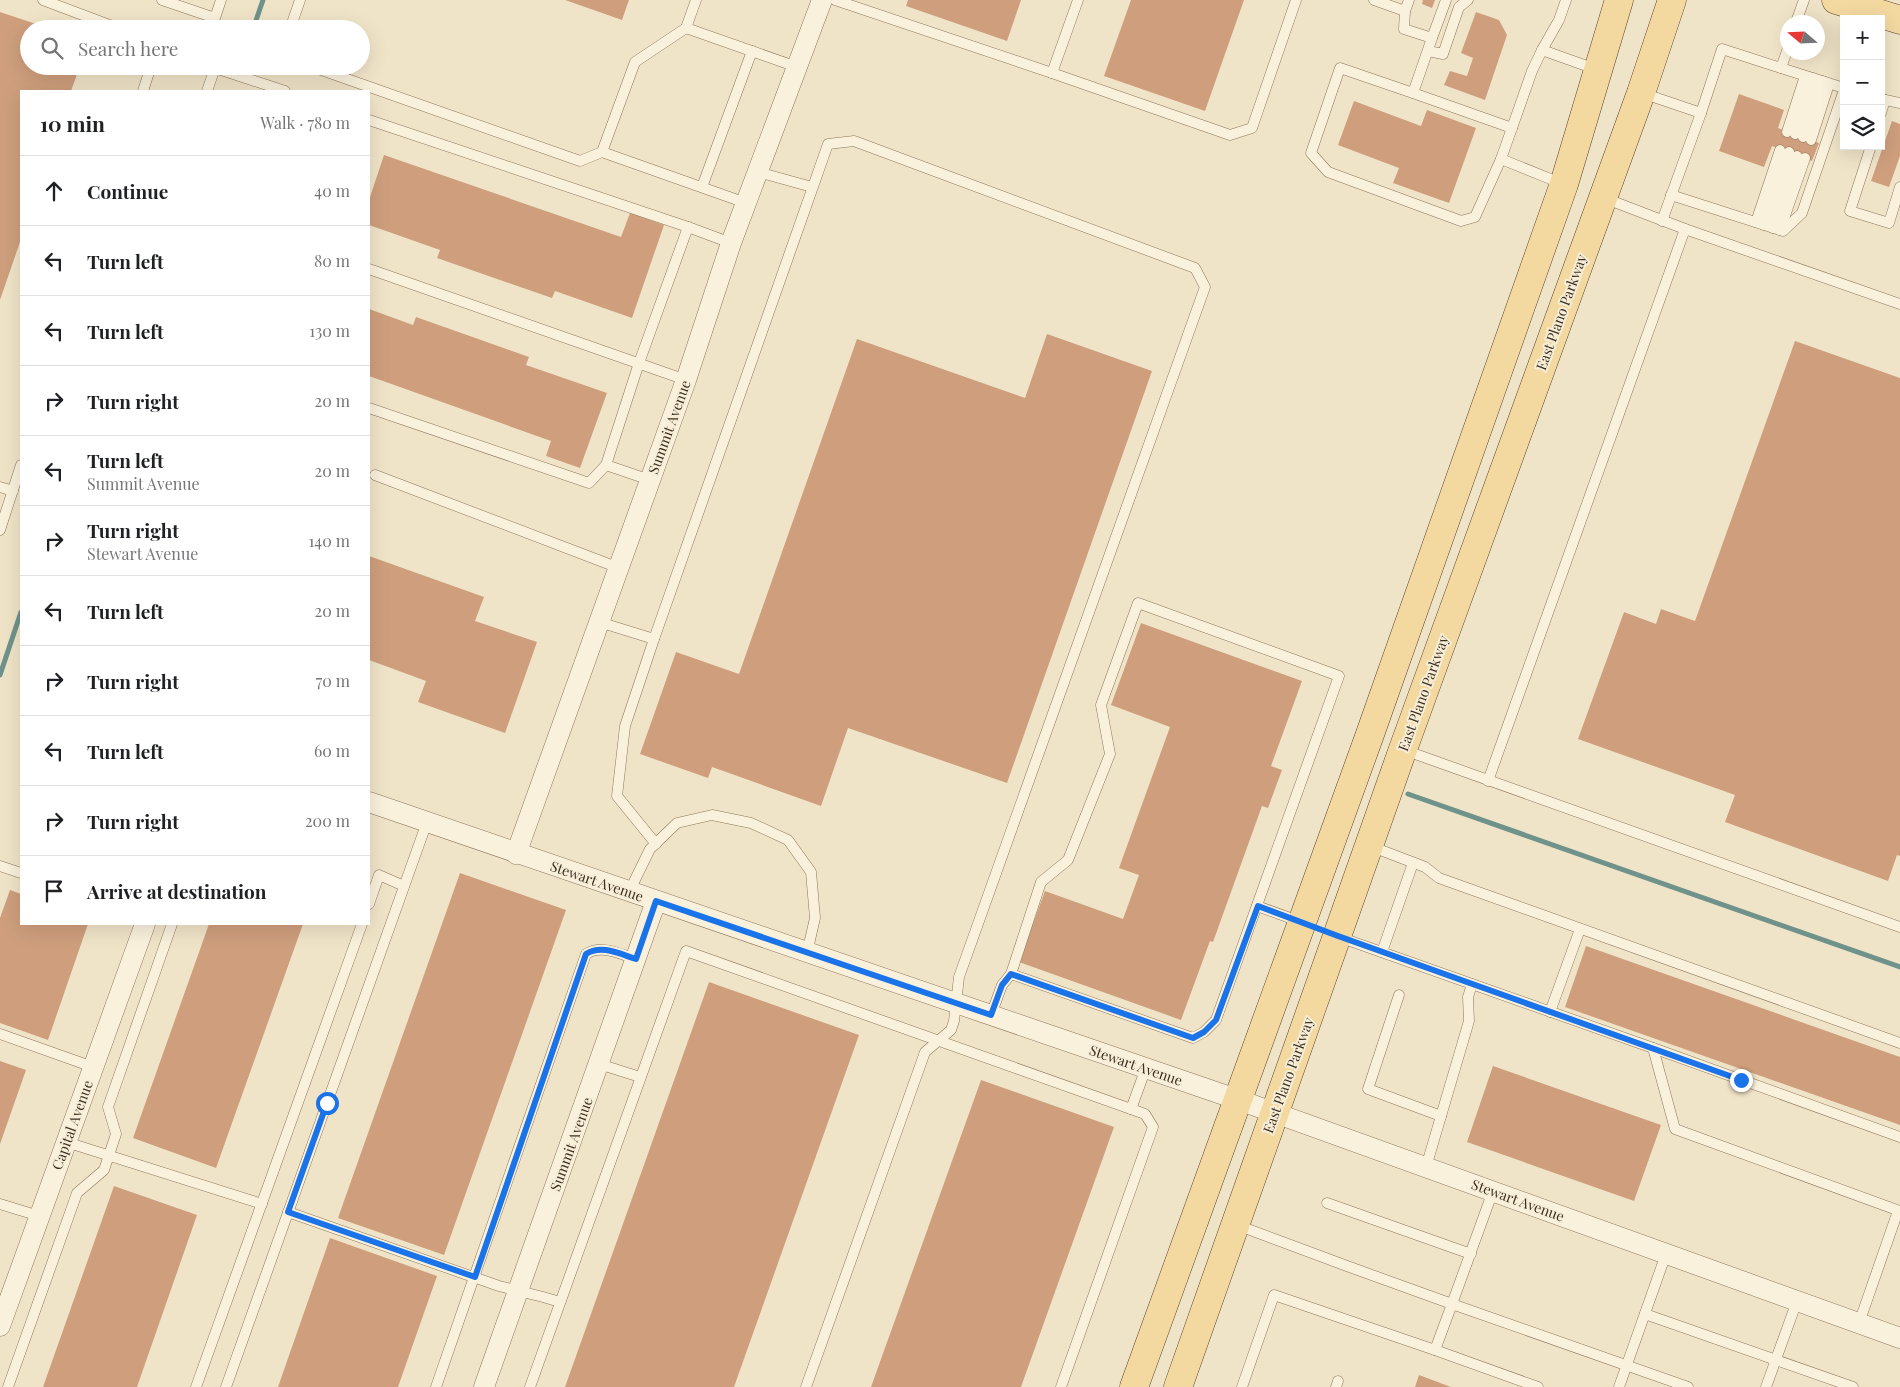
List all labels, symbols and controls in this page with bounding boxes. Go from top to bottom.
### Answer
north arrow [1780,15,1825,60]
map controls [1840,15,1885,150]
button: + [1840,15,1885,60]
search box [20,20,370,75]
icon: search [38,34,66,62]
text: Search here [78,35,178,61]
button: − [1840,60,1885,105]
button: layers [1840,105,1885,150]
text: 10 min [40,109,105,137]
text: Walk · 780 m [260,112,350,133]
icon: ahead [40,177,68,205]
text: Continue [87,178,168,204]
text: 40 m [314,180,350,201]
icon: left [40,247,68,275]
text: Turn left [87,248,164,274]
text: 80 m [314,250,350,271]
street label: East Plano Parkway [1531,251,1591,373]
icon: left [40,317,68,345]
text: Turn left [87,318,164,344]
text: 130 m [309,320,350,341]
street label: Summit Avenue [643,377,695,477]
icon: right [40,387,68,415]
text: Turn right [87,388,179,414]
text: 20 m [315,390,350,411]
text: Turn left [87,447,164,473]
icon: left [40,457,68,485]
text: 20 m [315,460,350,481]
text: Summit Avenue [87,473,200,494]
text: Turn right [87,517,179,543]
icon: right [40,527,68,555]
text: 140 m [308,530,350,551]
text: Stewart Avenue [87,543,198,564]
icon: left [40,597,68,625]
text: Turn left [87,598,164,624]
text: 20 m [315,600,350,621]
street label: East Plano Parkway [1393,632,1453,754]
icon: right [40,667,68,695]
text: Turn right [87,668,179,694]
text: 70 m [316,670,350,691]
icon: left [40,737,68,765]
text: Turn left [87,738,164,764]
text: 60 m [314,740,350,761]
icon: right [40,807,68,835]
text: Turn right [87,808,179,834]
text: 200 m [305,810,350,831]
street label: Stewart Avenue [548,856,646,906]
icon: arrive [40,877,68,905]
text: Arrive at destination [87,878,267,904]
street label: East Plano Parkway [1258,1014,1318,1136]
street label: Stewart Avenue [1087,1040,1185,1090]
route end [1730,1069,1753,1092]
street label: Capital Avenue [47,1078,97,1172]
route start [316,1092,339,1115]
street label: Summit Avenue [545,1094,597,1194]
street label: Stewart Avenue [1469,1174,1567,1226]

